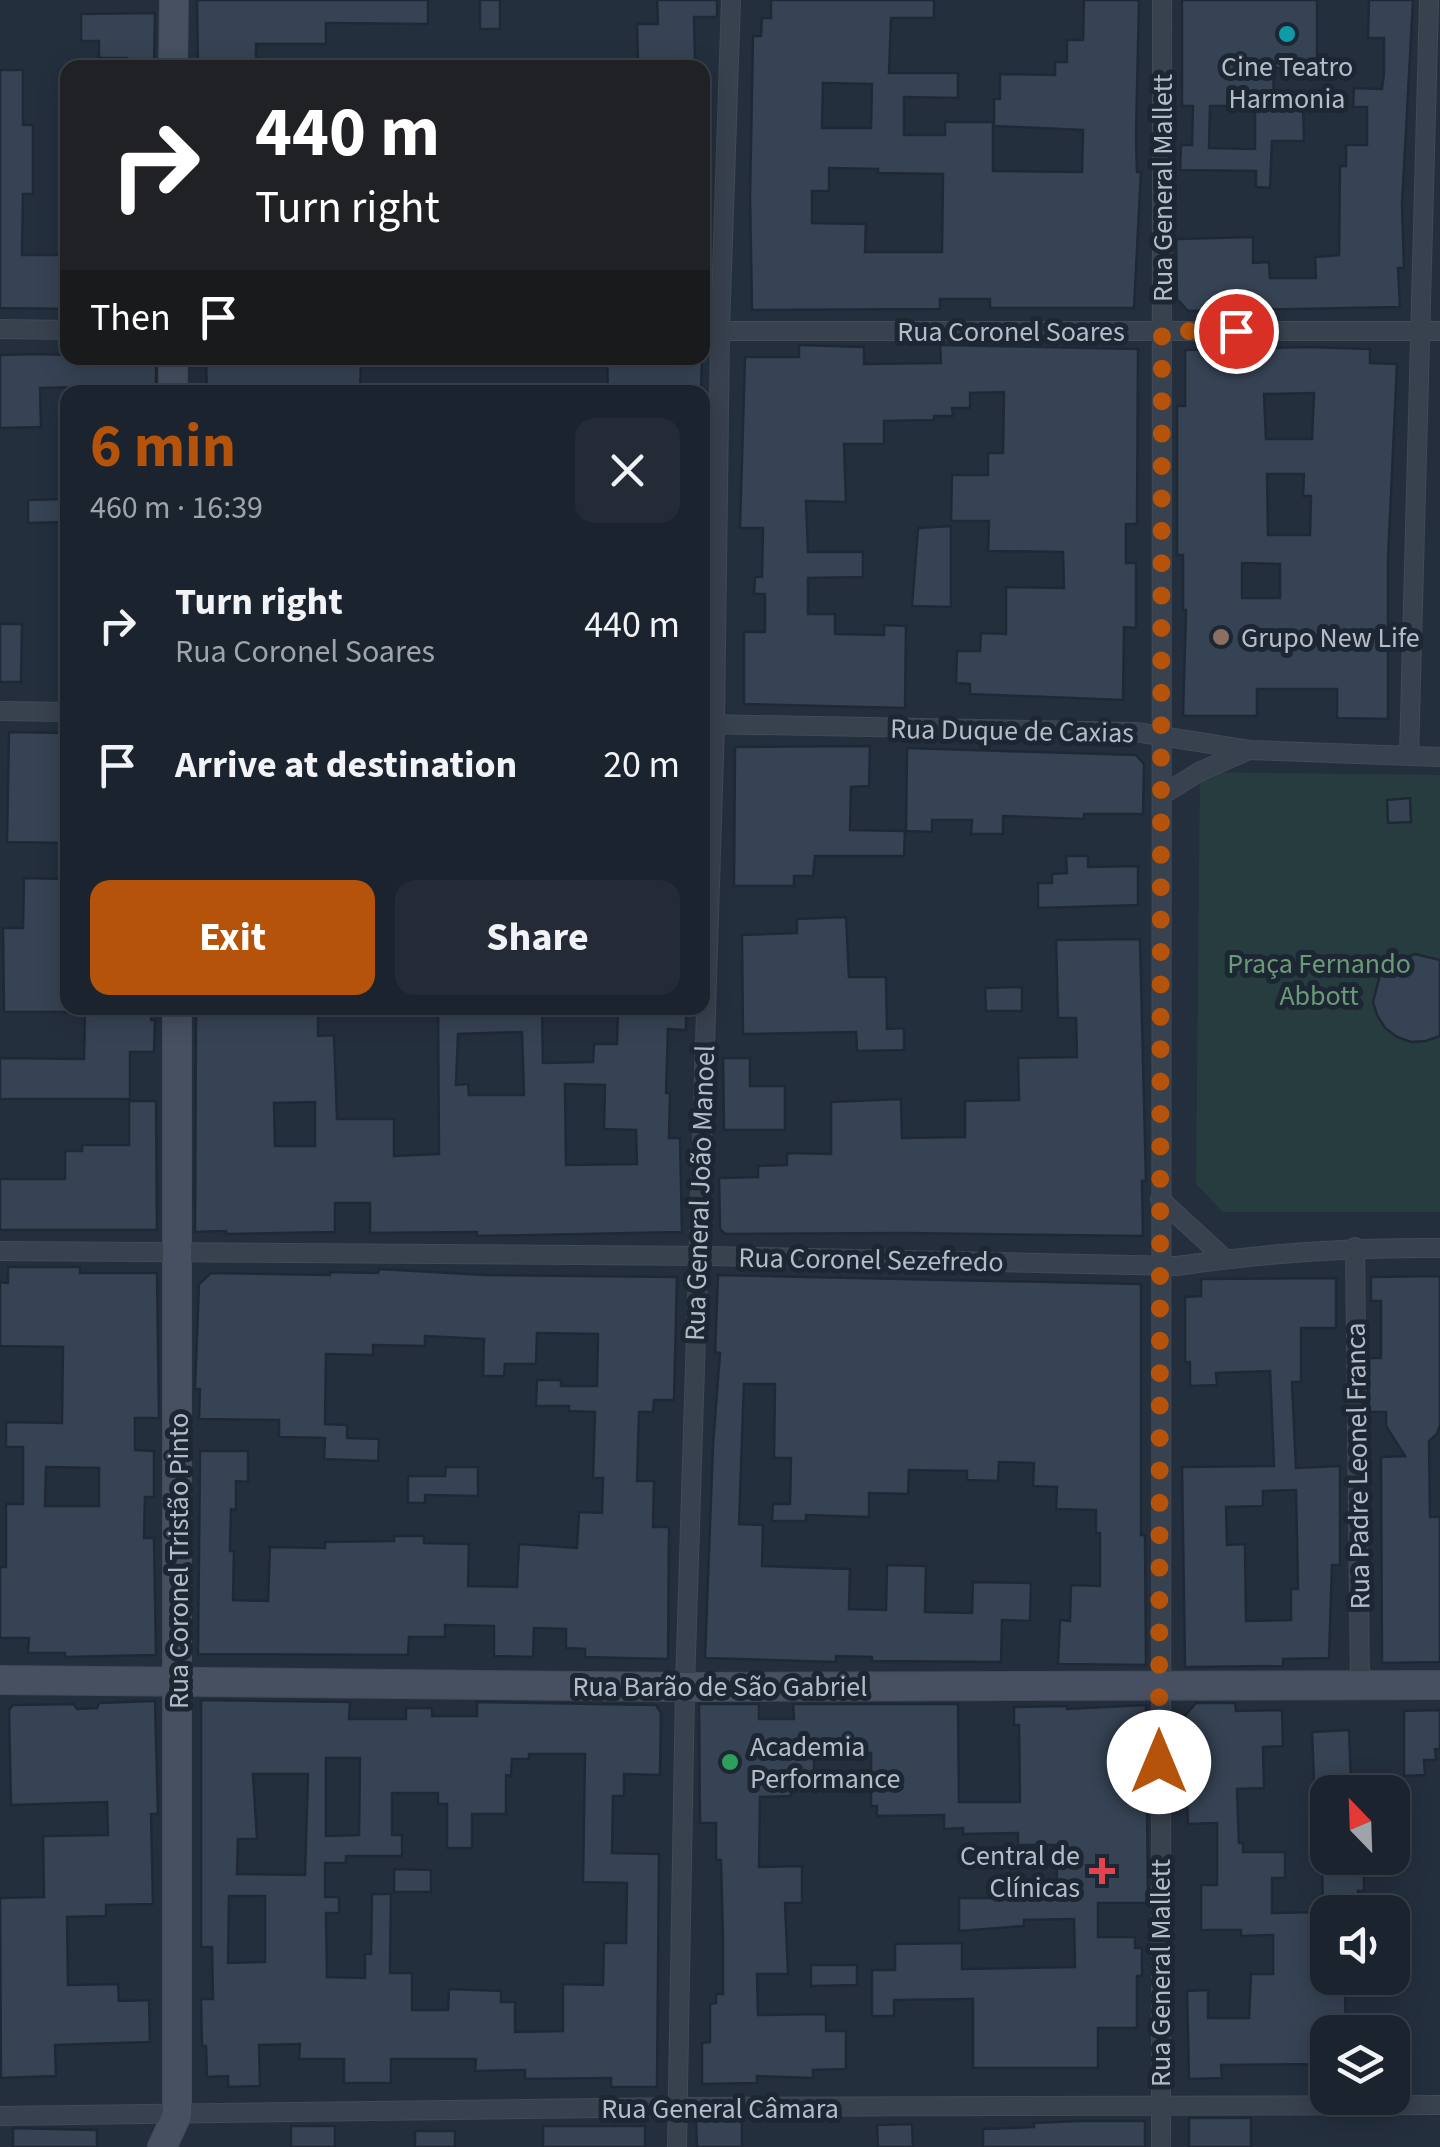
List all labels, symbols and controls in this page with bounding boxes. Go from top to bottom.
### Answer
marker: Cine Teatro Harmonia [1276,23,1298,45]
place label: Cine Teatro Harmonia [1221,47,1353,119]
street label: Rua General Mallett [1143,74,1183,302]
text: 440 m [255,83,440,183]
icon: right [90,100,220,230]
text: Turn right [255,176,440,240]
pin [1194,289,1279,374]
icon: arrive [191,290,246,345]
text: Then [90,291,171,345]
icon: arrive [1209,304,1264,359]
street label: Rua Coronel Soares [897,312,1125,352]
text: 6 min [90,405,236,490]
button: close [575,418,680,523]
text: 460 m · 16:39 [90,485,263,531]
text: Turn right [175,575,343,629]
icon: right [90,598,145,653]
text: 440 m [584,598,680,652]
place label: Grupo New Life [1241,618,1420,658]
marker: Grupo New Life [1210,626,1232,648]
text: Rua Coronel Soares [175,629,435,675]
street label: Rua Duque de Caxias [890,709,1134,753]
icon: arrive [90,738,145,793]
text: Arrive at destination [175,738,517,792]
text: 20 m [603,738,680,792]
button: Exit [90,880,375,995]
button: Share [395,880,680,995]
park label: Praça Fernando Abbott [1227,944,1411,1016]
street label: Rua General João Manoel [675,1044,725,1342]
street label: Rua Coronel Sezefredo [738,1238,1004,1282]
street label: Rua Padre Leonel Franca [1336,1322,1380,1610]
street label: Rua Coronel Tristão Pinto [159,1413,199,1709]
street label: Rua Barão de São Gabriel [573,1667,867,1707]
position arrow [1107,1710,1211,1814]
place label: Academia Performance [750,1727,900,1799]
marker: Academia Performance [719,1751,741,1773]
north arrow [1310,1775,1410,1875]
map controls [1310,1775,1410,2115]
place label: Central de Clínicas [960,1836,1080,1908]
marker: Central de Clínicas [1089,1858,1115,1884]
street label: Rua General Mallett [1141,1859,1181,2087]
button: sound [1310,1895,1410,1995]
button: layers [1310,2015,1410,2115]
street label: Rua General Câmara [601,2089,839,2129]

